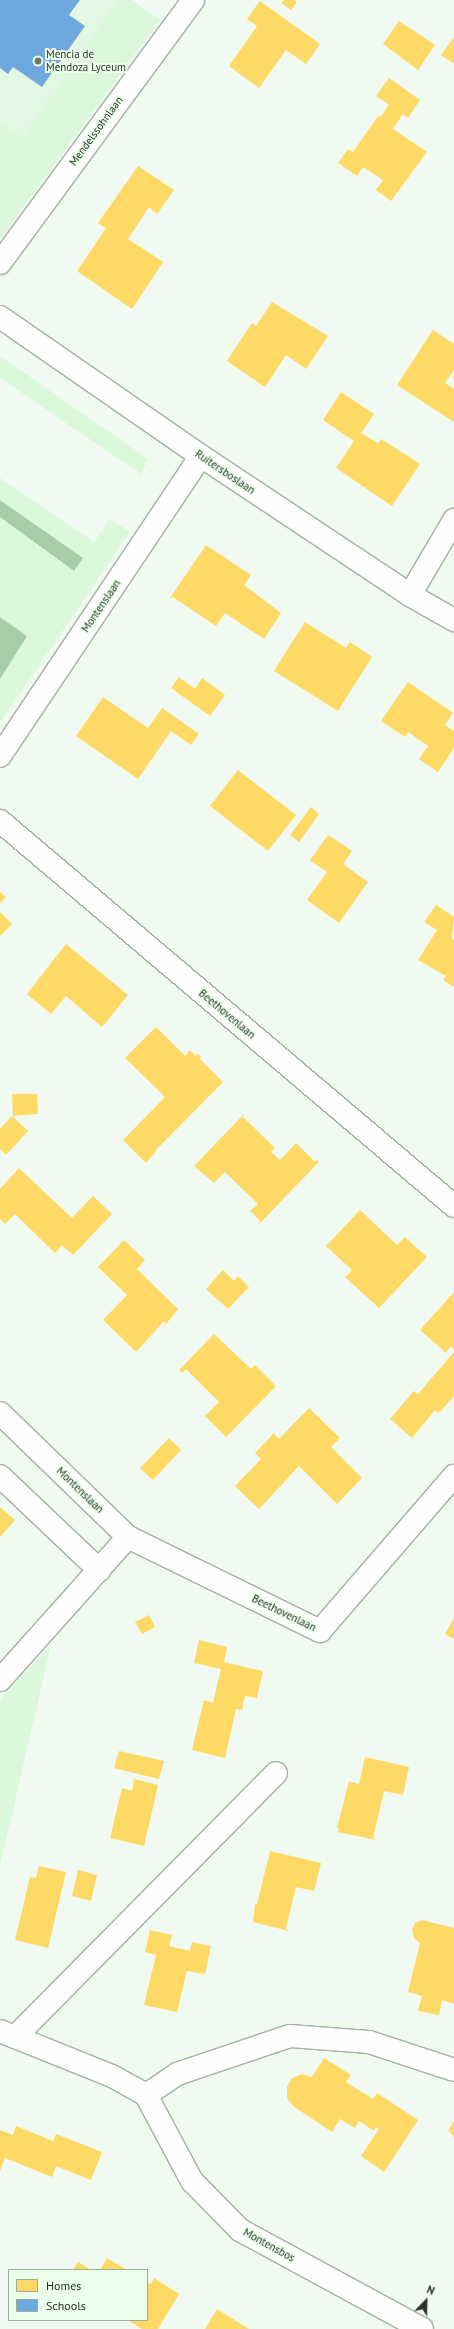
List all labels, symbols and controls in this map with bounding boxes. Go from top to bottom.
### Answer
place label: Mencia de Mendoza Lyceum [46,48,126,74]
marker: Mencia de Mendoza Lyceum [33,56,43,66]
street label: Mendelssohnlaan [66,94,126,168]
street label: Ruitersboslaan [193,447,257,497]
street label: Montenslaan [79,577,123,635]
street label: Beethovenlaan [196,986,258,1042]
street label: Montenslaan [54,1464,106,1516]
street label: Beethovenlaan [250,1592,318,1634]
street label: Montensbos [241,2225,297,2265]
legend [8,2269,148,2321]
text: Homes [46,2278,81,2293]
north arrow [406,2281,446,2321]
text: N [425,2282,437,2298]
text: Schools [46,2298,86,2313]

